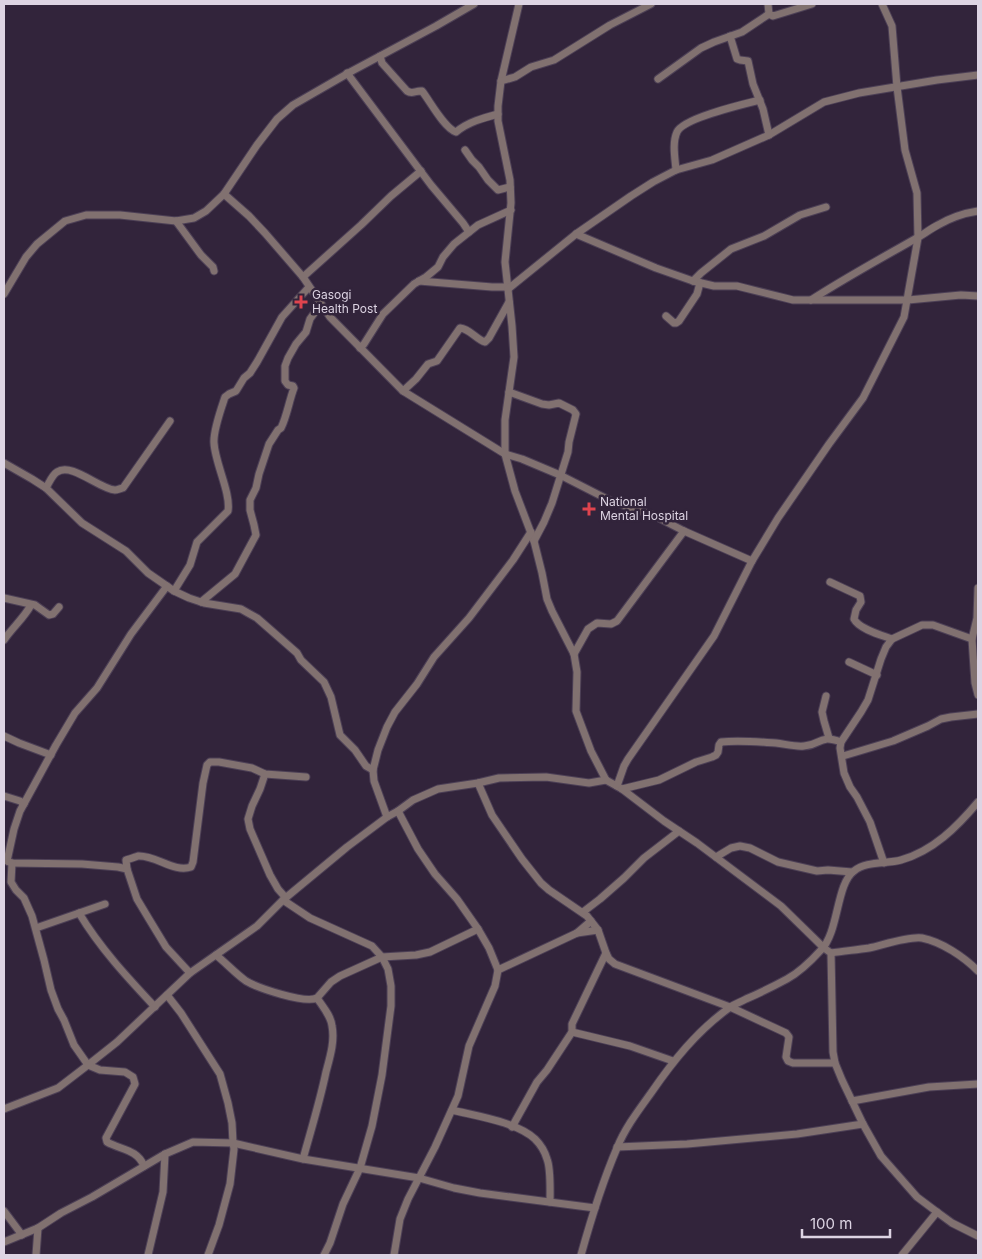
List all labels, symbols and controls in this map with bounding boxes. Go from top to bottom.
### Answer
place label: Gasogi Health Post [312,287,377,316]
marker: Gasogi Health Post [294,295,308,309]
place label: National Mental Hospital [600,494,688,523]
marker: National Mental Hospital [582,502,596,516]
scale bar [802,1206,890,1238]
text: 100 m [810,1214,852,1233]

